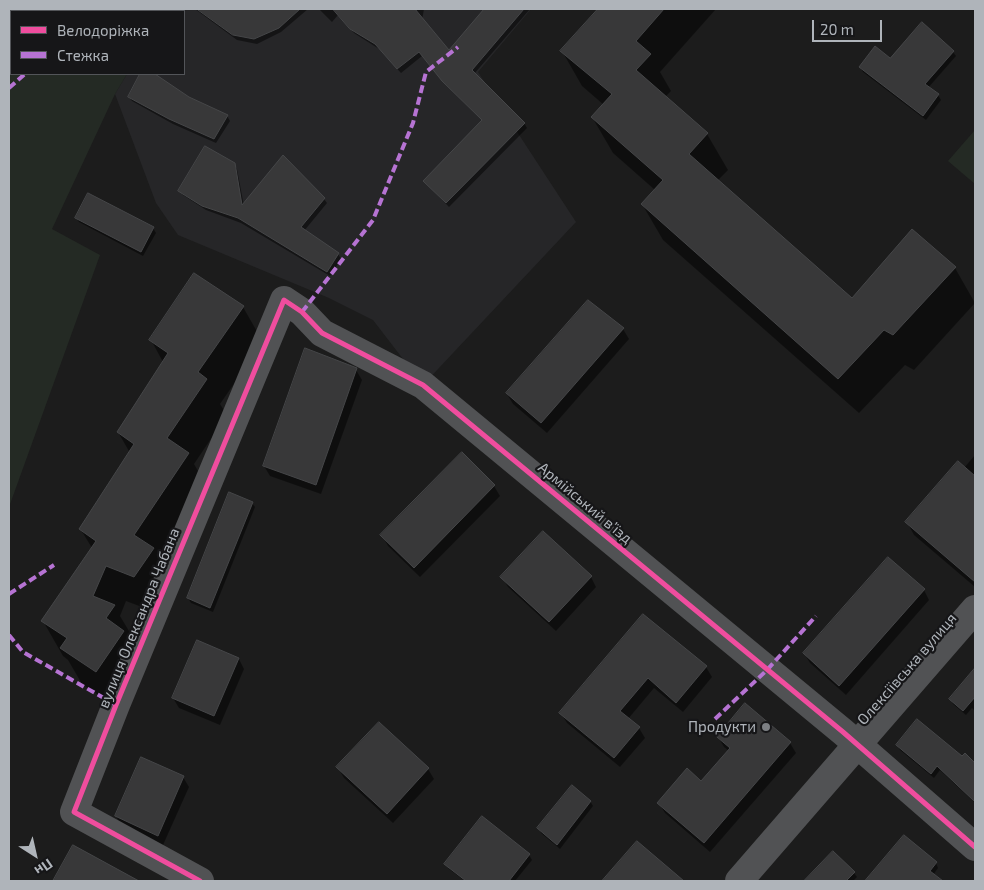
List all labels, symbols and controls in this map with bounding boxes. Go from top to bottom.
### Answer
legend [10,10,185,75]
scale bar [814,10,884,42]
text: 20 m [820,20,854,38]
text: Велодоріжка [57,21,149,39]
text: Стежка [57,46,109,64]
street label: Армійський в’їзд [534,458,636,548]
street label: вулиця Олександра Чабана [95,525,183,711]
street label: Олексіївська вулиця [854,609,960,729]
place label: Продукти [688,718,756,736]
marker: Продукти [760,721,772,733]
north arrow [10,830,60,880]
text: Пн [32,856,56,880]

